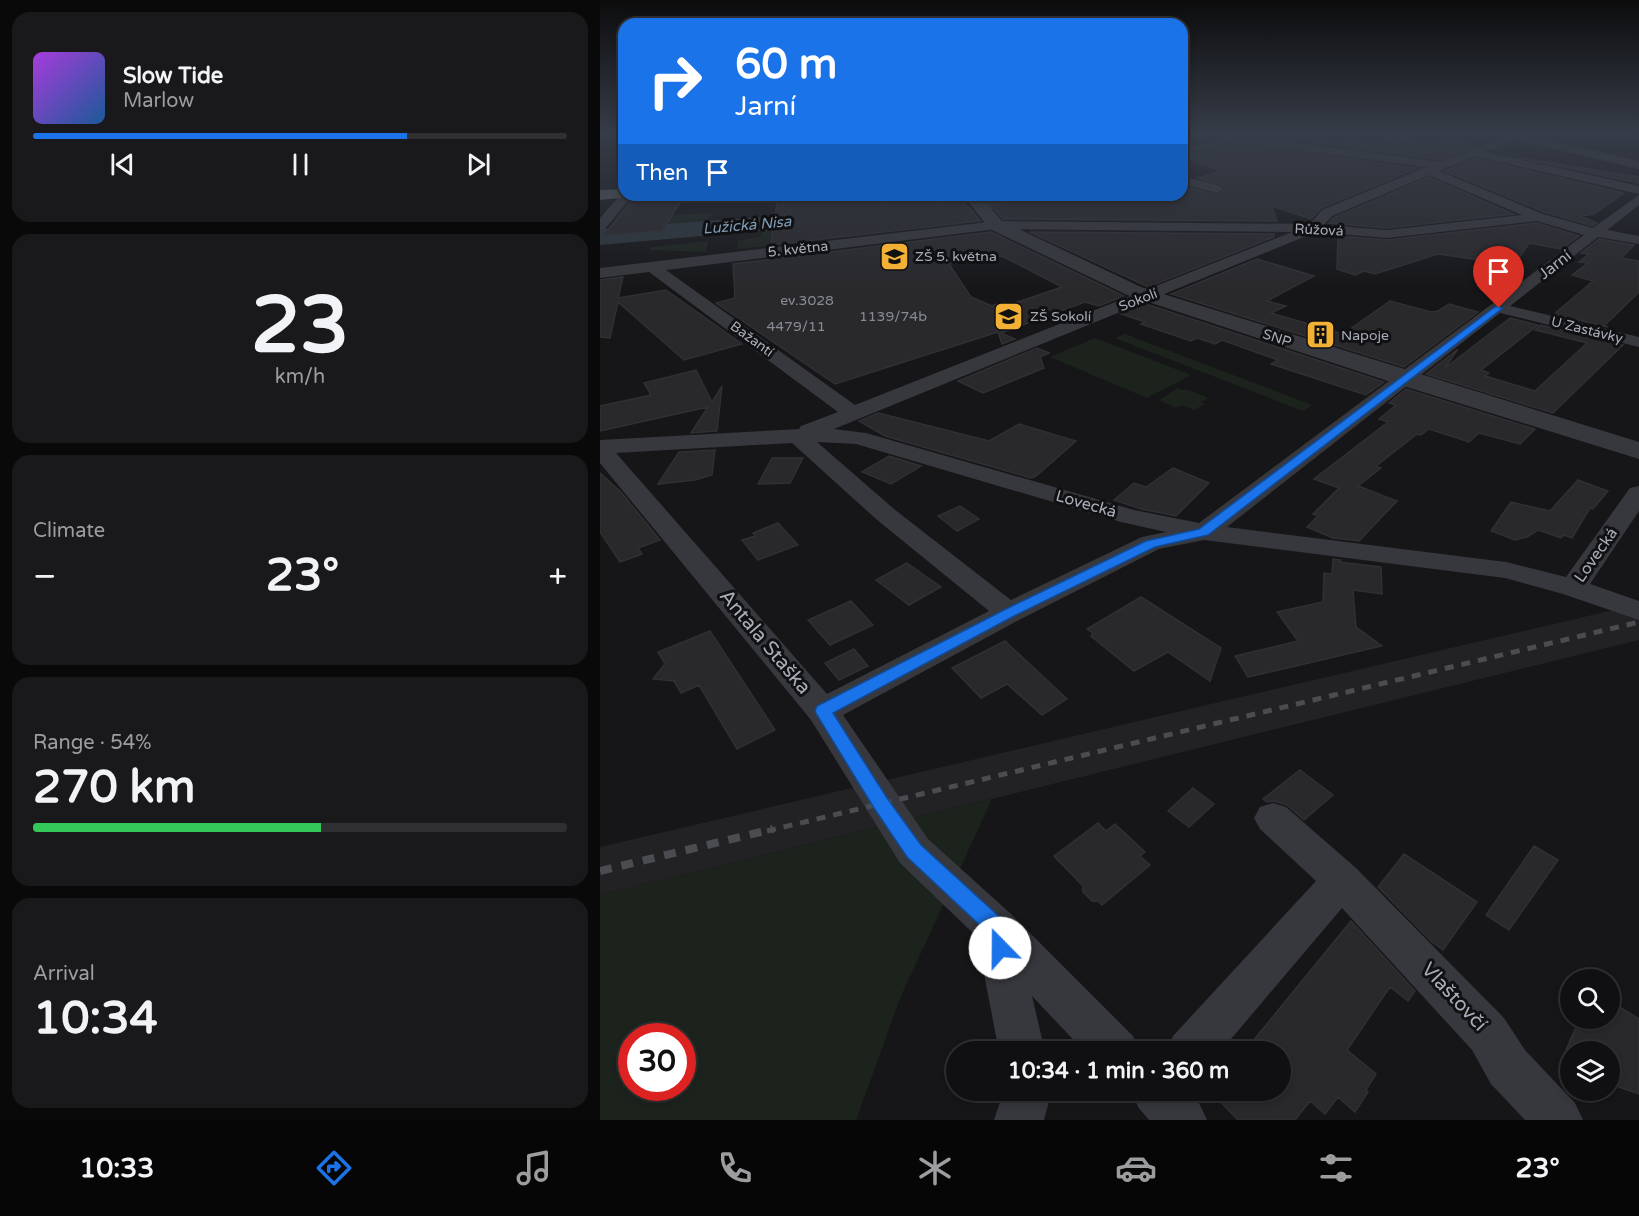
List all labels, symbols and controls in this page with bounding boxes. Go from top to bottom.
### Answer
text: 60 m [735,39,837,90]
icon: right [636,42,714,120]
text: Slow Tide [123,63,223,89]
text: Marlow [123,89,194,113]
text: Jarní [735,90,796,123]
icon: previous [106,148,139,181]
icon: pause [284,148,317,181]
icon: next [462,148,495,181]
icon: arrive [701,156,734,189]
text: Then [636,160,689,186]
water label: Lužická Nisa [702,212,792,238]
street label: Růžová [1294,220,1344,240]
street label: 5. května [767,237,829,261]
school or university icon: ZŠ 5. května [878,240,910,272]
pin [1473,246,1524,308]
street label: Jarní [1535,246,1575,284]
place label: ZŠ 5. května [915,248,997,265]
icon: arrive [1482,255,1515,288]
text: 23 [251,279,349,373]
street label: Sokolí [1116,285,1160,315]
house number: ev.3028 [780,292,834,309]
school or university icon: ZŠ Sokolí [993,300,1025,332]
house number: 1139/74b [859,308,927,325]
place label: ZŠ Sokolí [1030,308,1092,325]
street label: U Zastávky [1549,313,1625,347]
street label: Bažantí [727,318,777,361]
house number: 4479/11 [767,318,825,335]
building icon: Napoje [1304,319,1336,351]
street label: SNP [1260,325,1294,351]
place label: Napoje [1341,327,1389,344]
text: km/h [275,365,325,389]
street label: Lovecká [1053,486,1119,522]
text: Climate [33,519,105,543]
street label: Lovecká [1570,524,1622,586]
text: 23° [266,549,339,603]
text: − [33,557,57,596]
text: + [548,557,567,596]
street label: Antala Staška [714,585,816,699]
text: Range · 54% [33,731,152,755]
text: 270 km [33,761,195,815]
position arrow [968,916,1032,980]
street label: Vlaštovčí [1416,958,1492,1036]
text: Arrival [33,962,95,986]
map controls [1560,969,1620,1101]
button: search [1560,969,1620,1029]
text: 10:34 [33,992,158,1046]
speed limit sign: 30 [618,1023,696,1101]
button: layers [1560,1041,1620,1101]
text: 10:34 · 1 min · 360 m [1008,1058,1229,1084]
icon: directions [313,1147,355,1189]
icon: music [513,1147,555,1189]
icon: phone [714,1147,756,1189]
icon: climate [914,1147,956,1189]
icon: car [1115,1147,1157,1189]
icon: filters [1315,1147,1357,1189]
text: 10:33 [79,1152,154,1185]
text: 23° [1516,1152,1560,1185]

